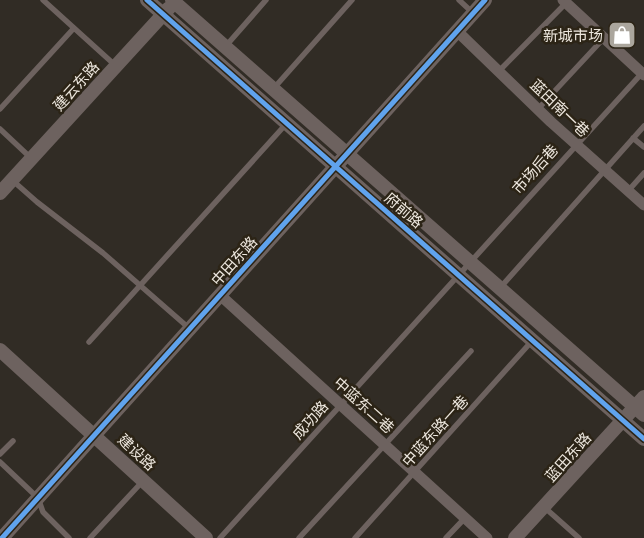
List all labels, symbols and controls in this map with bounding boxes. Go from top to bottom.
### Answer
shop icon: 新城市场 [607,20,637,50]
place label: 新城市场 [543,27,603,44]
street label: 建云东路 [50,58,102,114]
street label: 蓝田南一巷 [527,76,593,140]
street label: 市场后巷 [509,141,561,197]
street label: 府前路 [381,189,427,231]
street label: 中田东路 [208,233,260,289]
street label: 中蓝东二巷 [330,374,398,436]
street label: 中蓝东路一巷 [399,392,471,470]
street label: 成功路 [289,398,331,442]
street label: 蓝田东路 [542,429,594,485]
street label: 建设路 [115,430,159,474]

